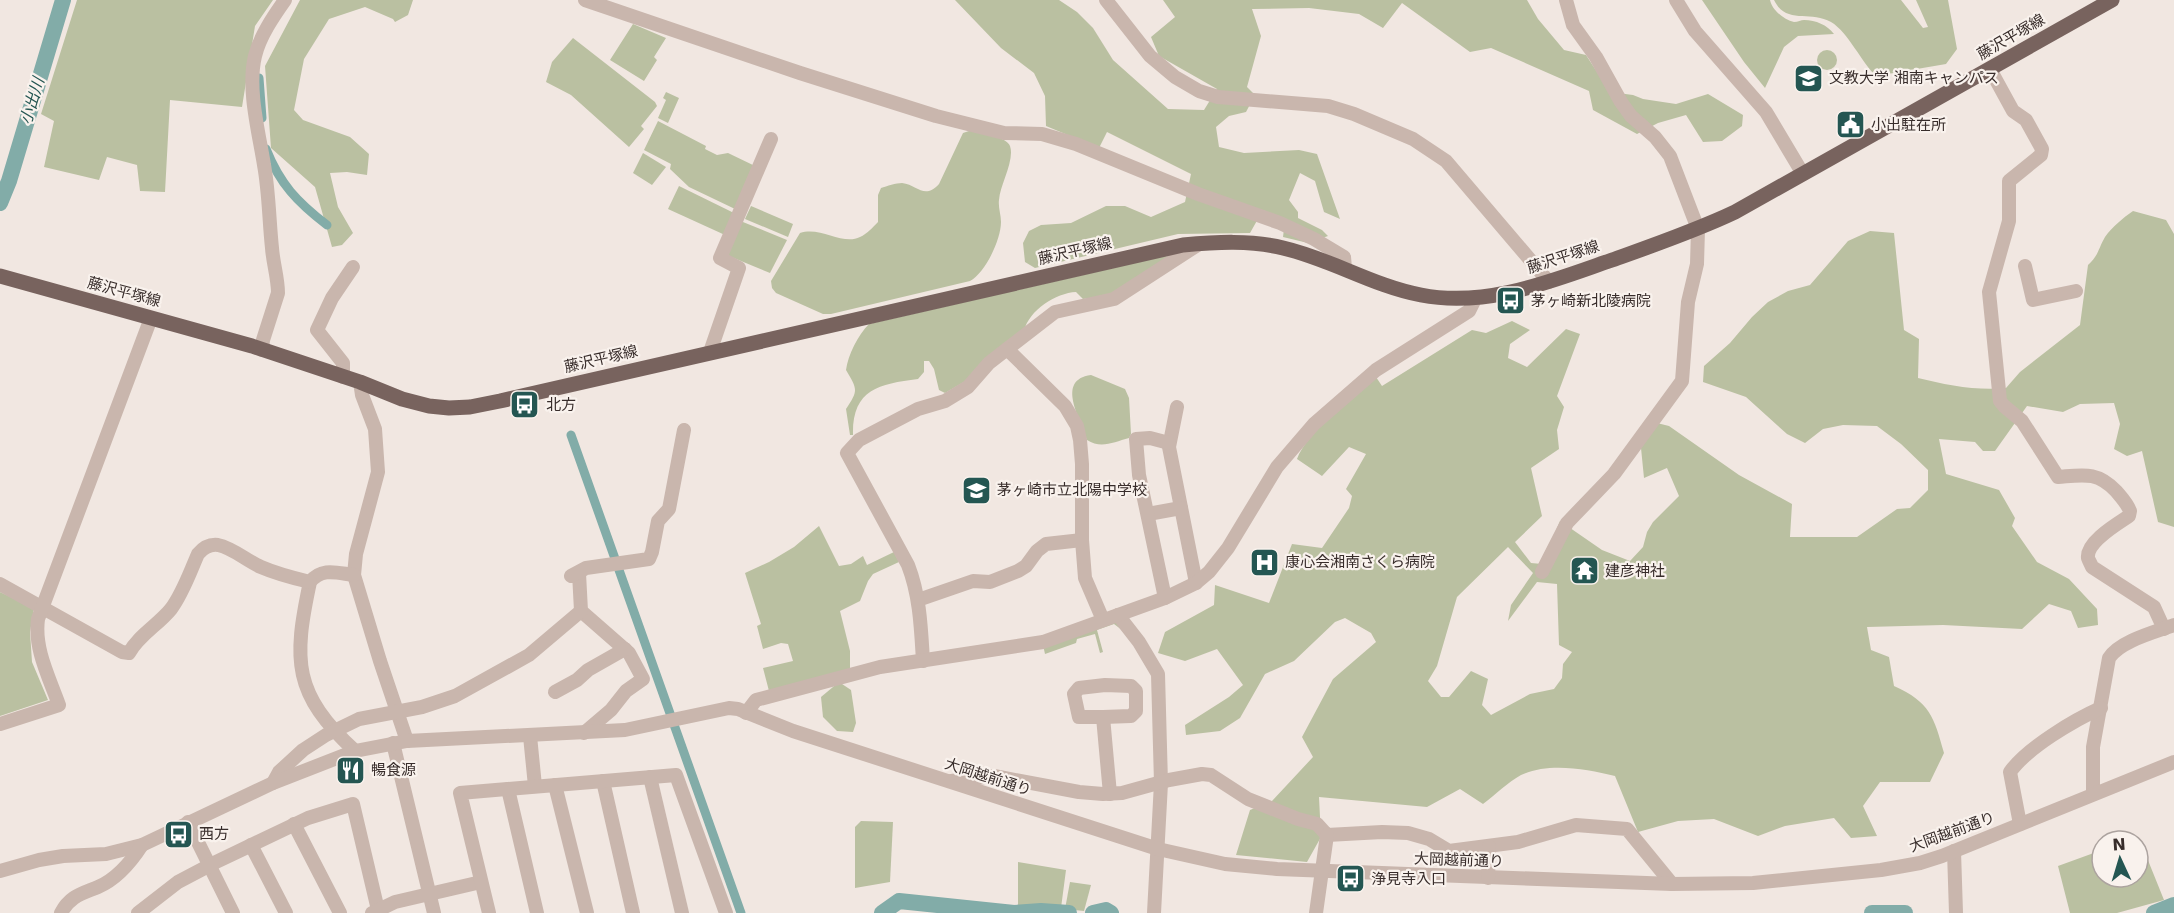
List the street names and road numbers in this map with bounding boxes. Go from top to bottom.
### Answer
street label: 藤沢平塚線 [1974,10,2048,64]
street label: 藤沢平塚線 [1036,234,1114,268]
street label: 藤沢平塚線 [1525,237,1601,277]
street label: 藤沢平塚線 [85,274,163,310]
street label: 藤沢平塚線 [562,342,640,376]
street label: 大岡越前通り [942,755,1034,799]
street label: 大岡越前通り [1907,808,1997,856]
street label: 大岡越前通り [1414,849,1504,871]

